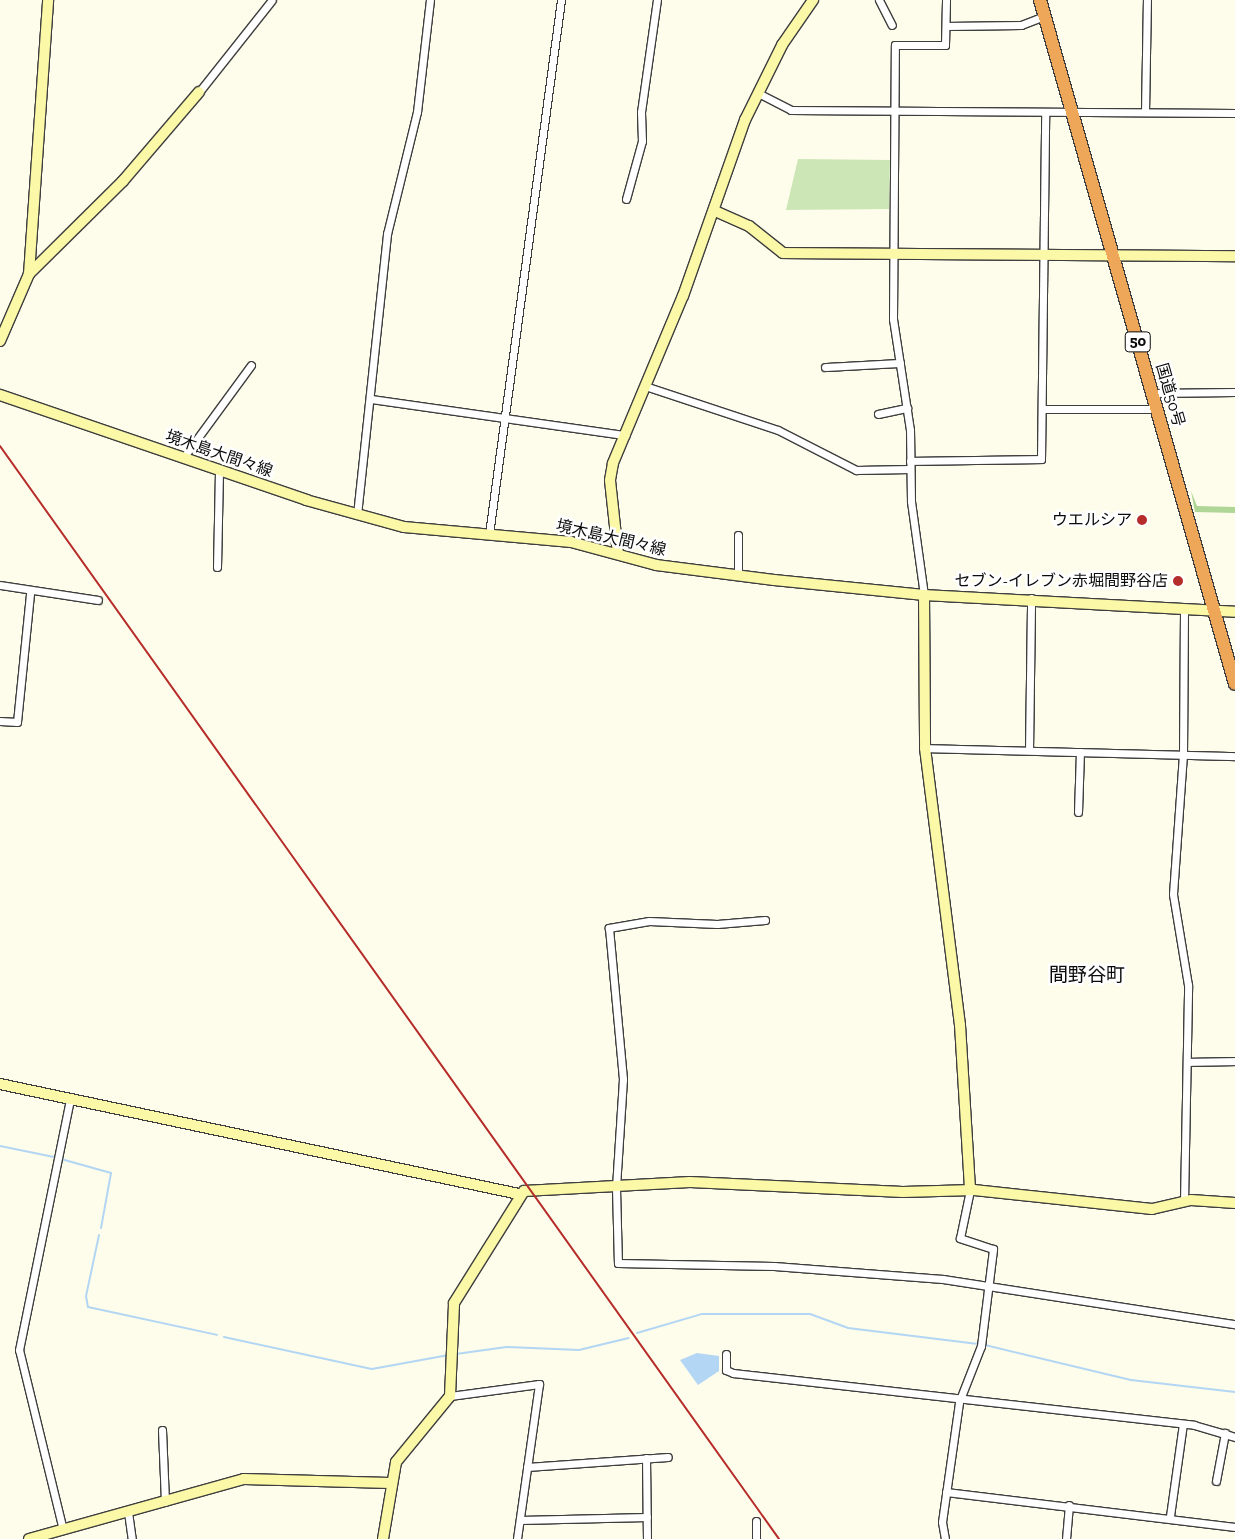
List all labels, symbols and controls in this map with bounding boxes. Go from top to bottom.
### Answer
road number: 50 [1124,330,1152,354]
street label: 国道50号 [1152,361,1188,429]
street label: 境木島大間々線 [163,427,275,481]
place label: ウエルシア [1052,510,1132,530]
marker: ウエルシア [1136,514,1148,526]
street label: 境木島大間々線 [554,516,668,560]
place label: セブン-イレブン赤堀間野谷店 [954,571,1168,591]
marker: セブン-イレブン赤堀間野谷店 [1172,575,1184,587]
district label: 間野谷町 [1049,964,1125,986]

